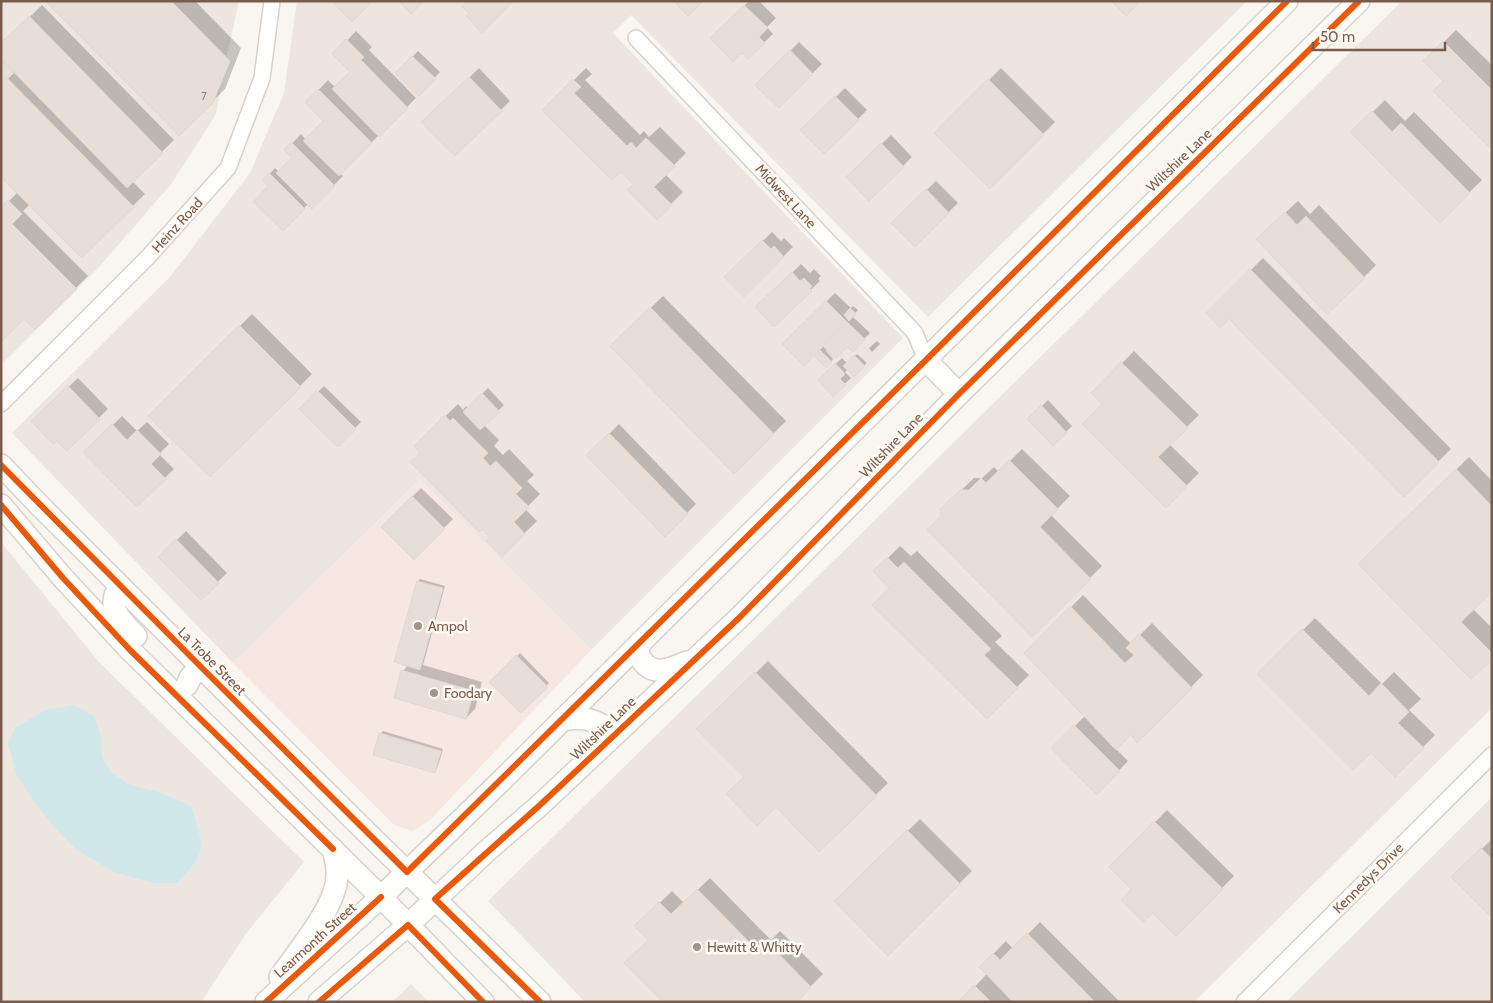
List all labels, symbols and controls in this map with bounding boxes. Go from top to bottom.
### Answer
scale bar [1313,20,1446,52]
text: 50 m [1320,28,1355,46]
house number: 7 [201,89,207,103]
street label: Wiltshire Lane [1143,124,1215,196]
street label: Midwest Lane [752,160,820,232]
street label: Heinz Road [148,194,206,256]
street label: Wiltshire Lane [855,409,927,481]
place label: Ampol [428,617,468,635]
marker: Ampol [412,620,424,632]
street label: La Trobe Street [174,623,250,699]
place label: Foodary [444,684,492,702]
marker: Foodary [428,687,440,699]
street label: Wiltshire Lane [567,692,639,764]
street label: Kennedys Drive [1329,839,1407,917]
street label: Learmonth Street [270,898,360,982]
place label: Hewitt & Whitty [707,938,802,956]
marker: Hewitt & Whitty [691,941,703,953]

